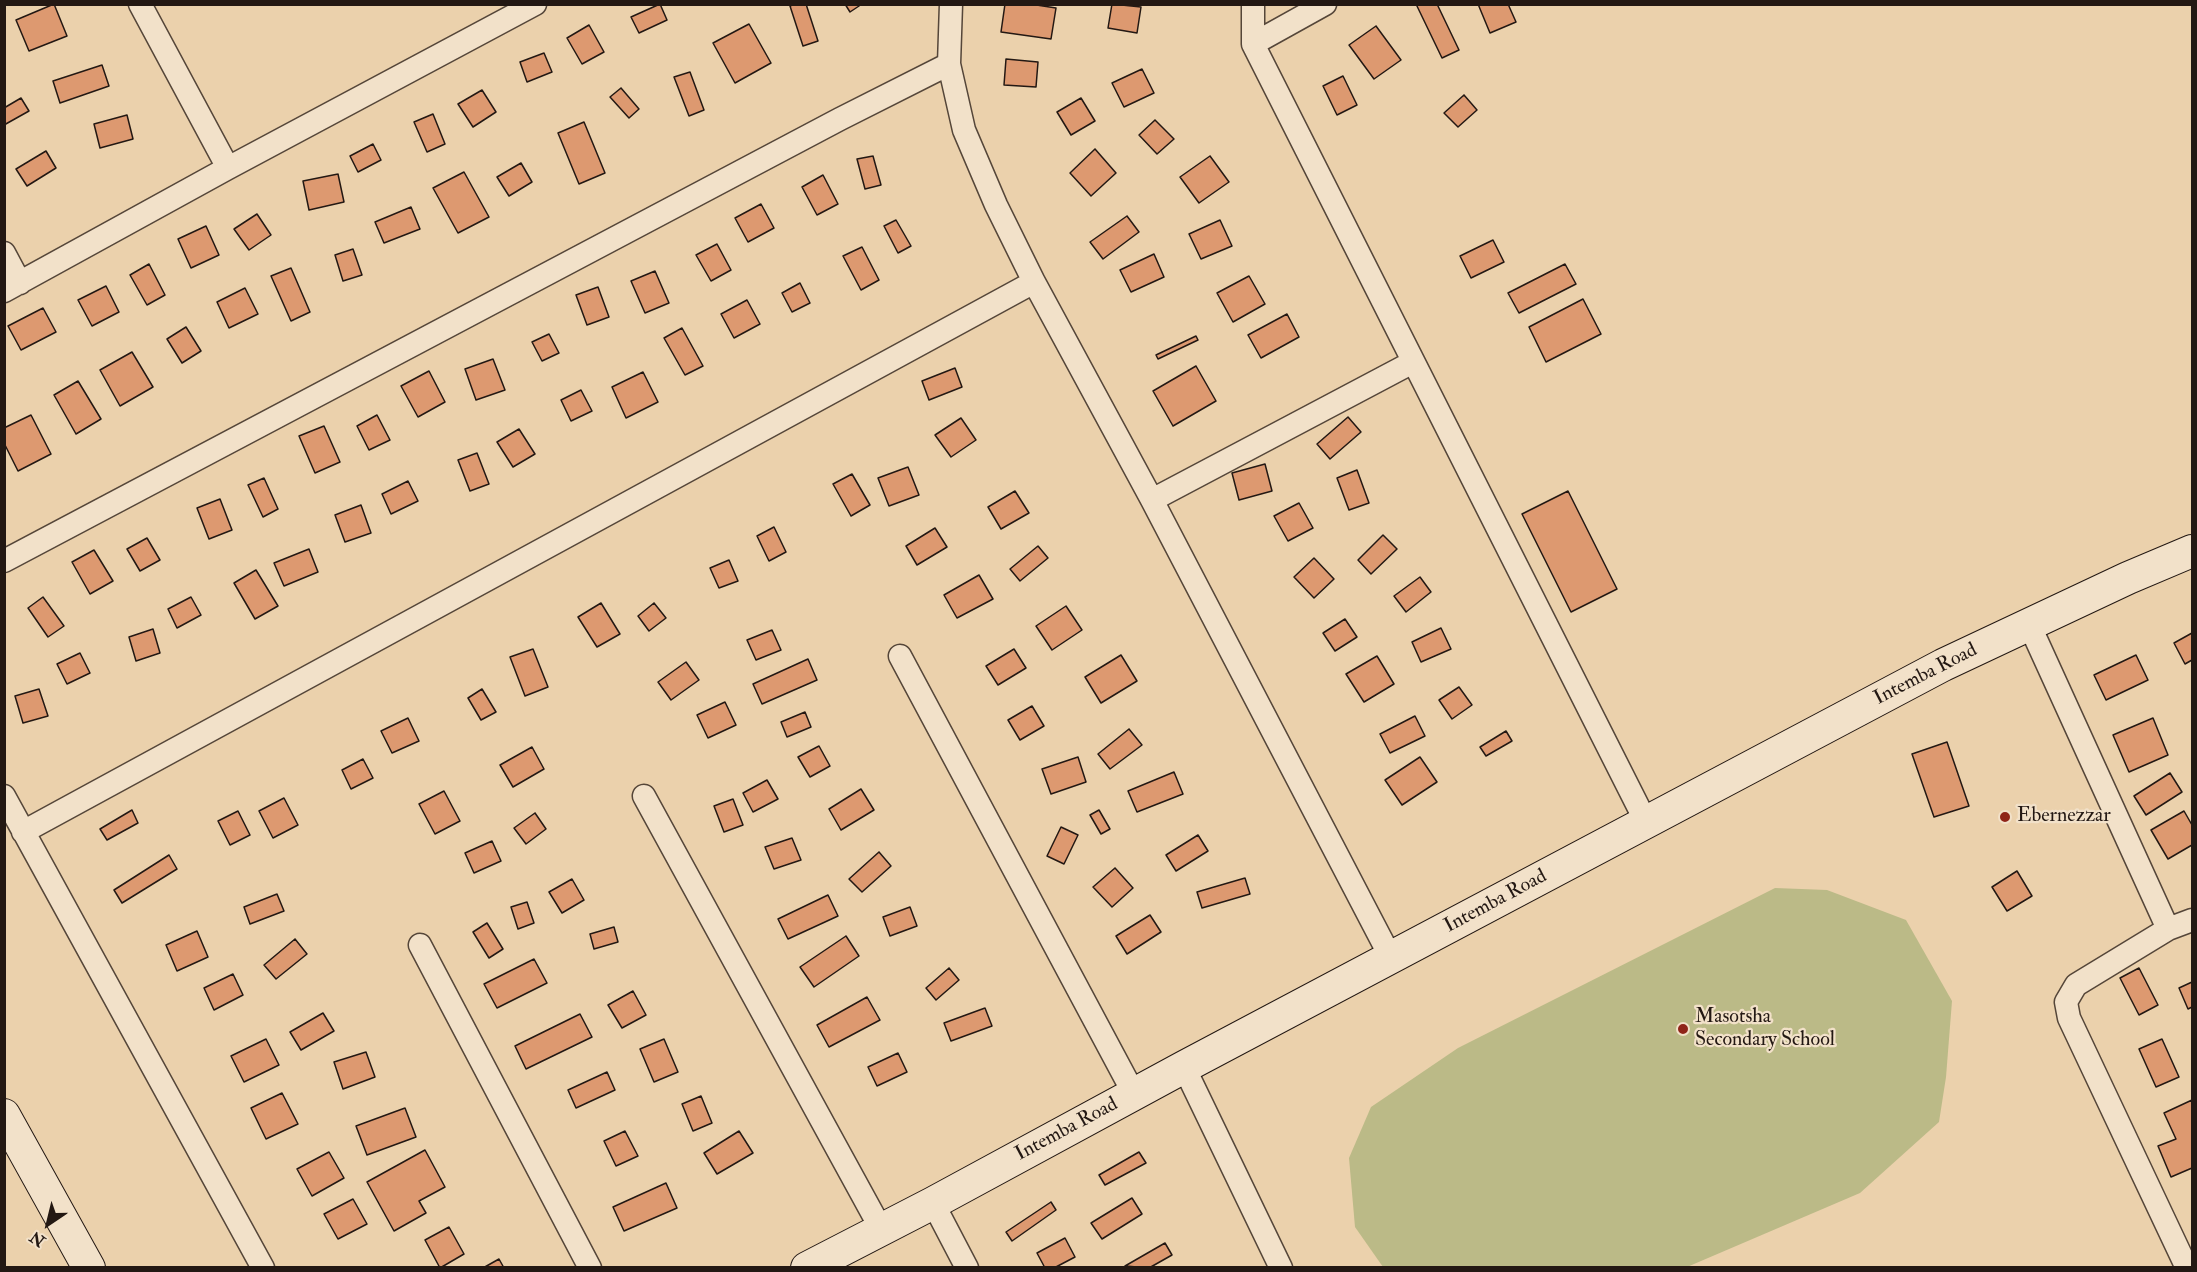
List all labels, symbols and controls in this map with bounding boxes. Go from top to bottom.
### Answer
street label: Intemba Road [1870,639,1982,711]
place label: Ebernezzar [2017,805,2111,829]
marker: Ebernezzar [1998,810,2012,824]
street label: Intemba Road [1441,865,1551,939]
place label: Masotsha Secondary School [1695,1006,1835,1053]
marker: Masotsha Secondary School [1676,1022,1690,1036]
street label: Intemba Road [1012,1093,1122,1167]
north arrow [18,1194,78,1254]
text: N [26,1226,49,1251]

